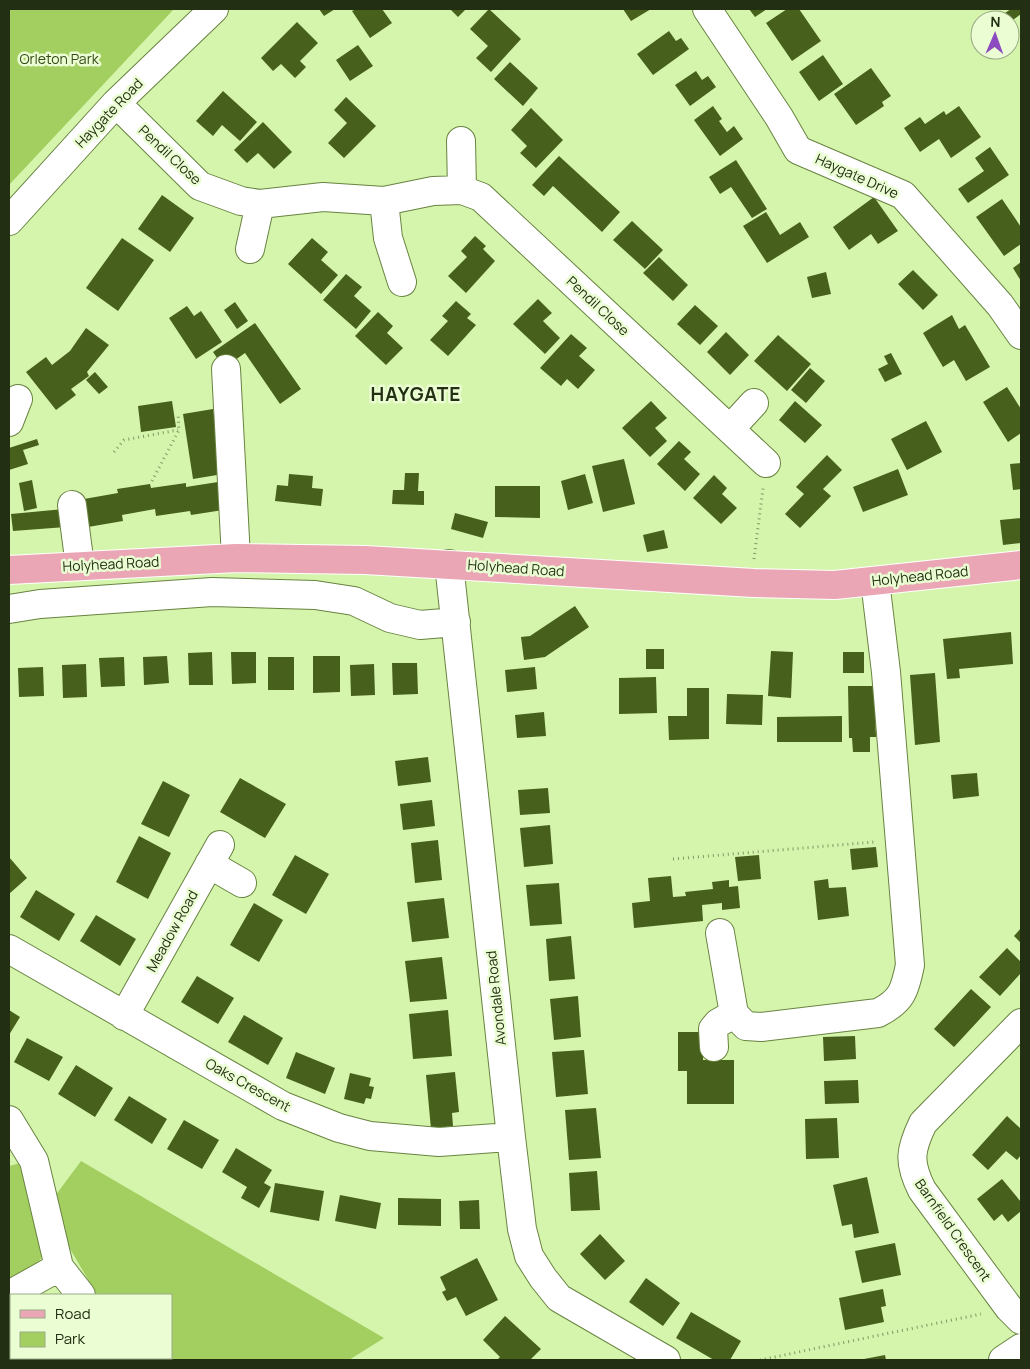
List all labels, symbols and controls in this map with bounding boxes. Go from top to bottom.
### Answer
north arrow [970,10,1020,60]
text: N [990,12,1001,31]
park label: Orleton Park [19,49,100,68]
street label: Haygate Road [71,74,147,152]
street label: Pendil Close [135,121,206,189]
street label: Haygate Drive [813,149,902,202]
street label: Pendil Close [563,272,634,340]
district label: HAYGATE [371,381,461,407]
street label: Holyhead Road [62,551,160,576]
street label: Holyhead Road [467,555,565,580]
street label: Holyhead Road [871,561,969,590]
street label: Meadow Road [141,887,202,975]
street label: Avondale Road [481,950,510,1046]
street label: Oaks Crescent [202,1053,295,1116]
street label: Barnfield Crescent [911,1175,996,1285]
legend [10,1294,172,1359]
text: Road [55,1303,91,1324]
text: Park [55,1328,85,1349]

